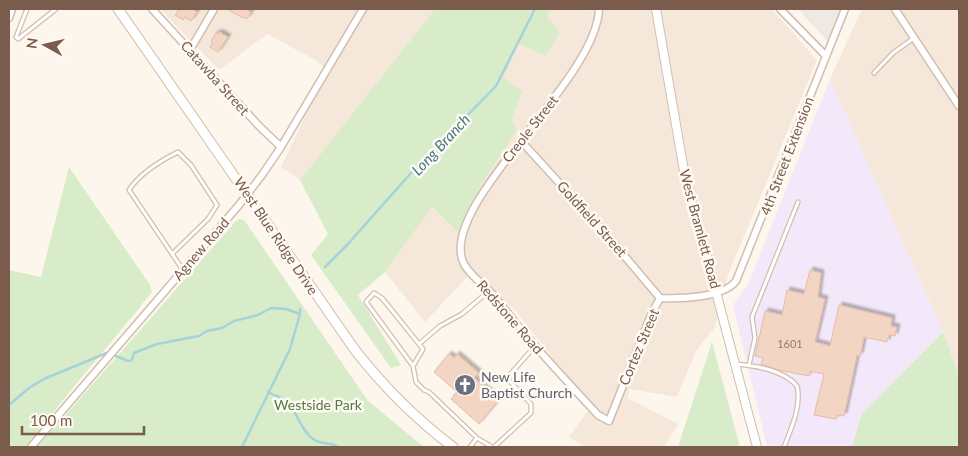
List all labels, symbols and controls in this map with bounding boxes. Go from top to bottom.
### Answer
north arrow [20,20,70,70]
text: N [22,37,41,50]
street label: Catawba Street [177,37,253,118]
street label: Creole Street [498,92,561,166]
street label: 4th Street Extension [756,94,817,217]
water label: Long Branch [407,110,473,179]
street label: West Bramlett Road [676,167,725,290]
street label: West Blue Ridge Drive [231,174,322,298]
street label: Goldfield Street [554,177,631,260]
street label: Agnew Road [169,214,232,283]
street label: Redstone Road [474,276,547,357]
street label: Cortez Street [615,306,662,388]
house number: 1601 [777,337,803,350]
place label: New Life Baptist Church [481,368,572,401]
church icon: New Life Baptist Church [453,373,477,397]
park label: Westside Park [274,396,363,413]
scale bar [22,404,145,436]
text: 100 m [30,411,72,429]

